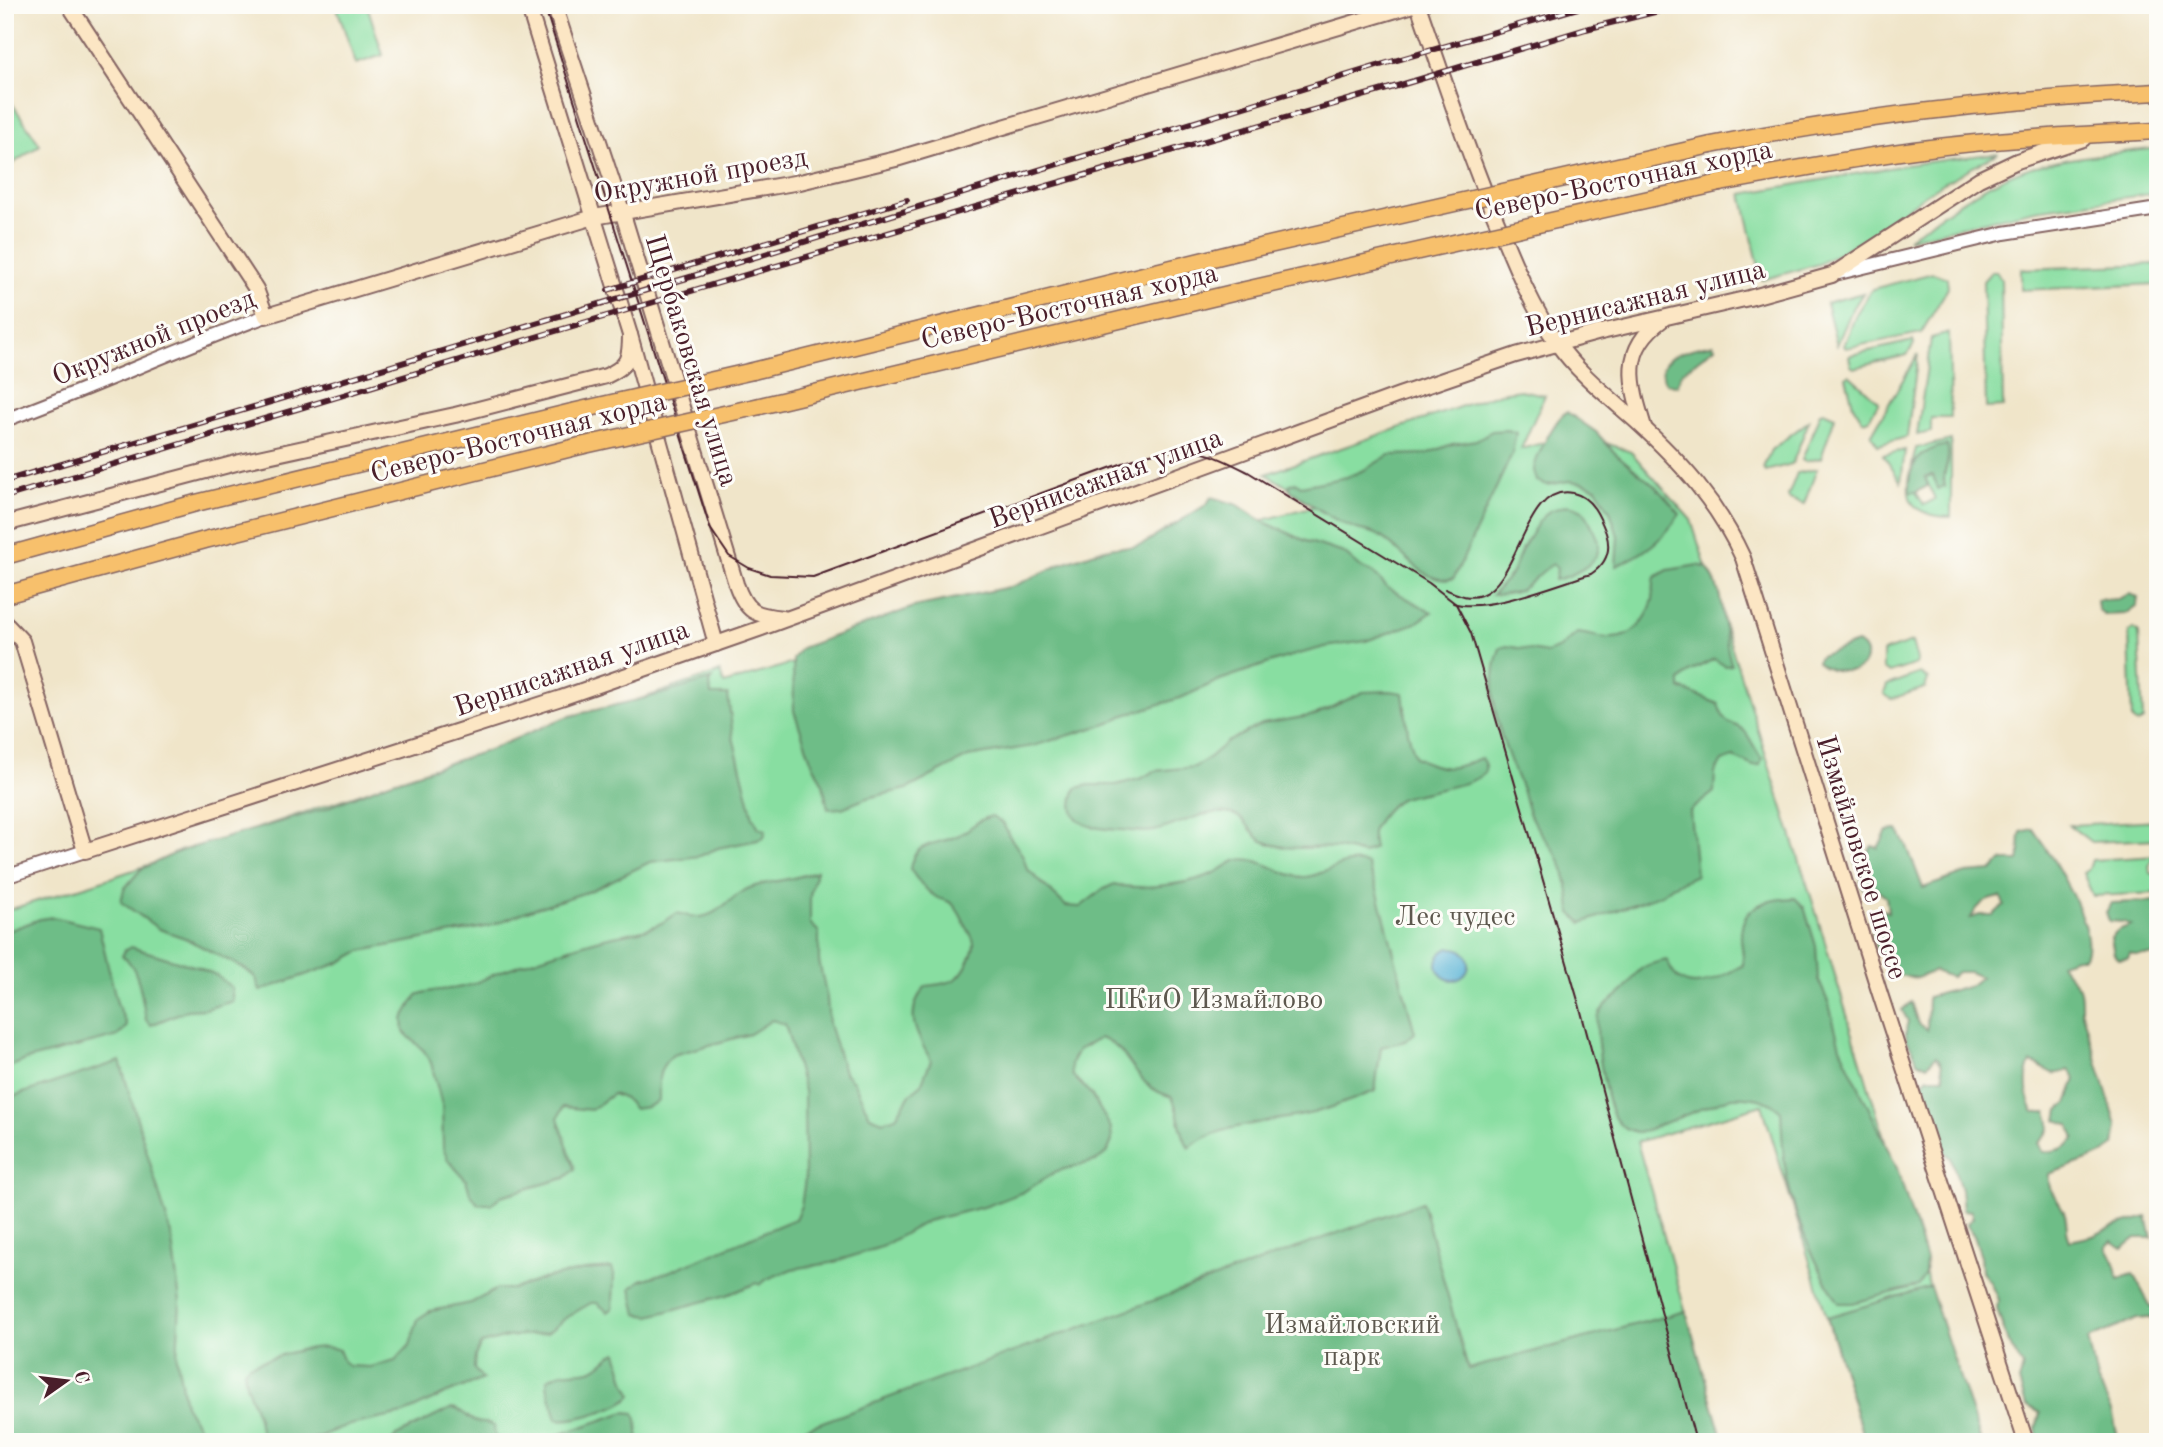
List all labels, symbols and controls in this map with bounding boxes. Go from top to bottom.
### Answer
street label: Северо-Восточная хорда [1472,137,1775,227]
street label: Окружной проезд [592,144,810,210]
street label: Щербаковская улица [638,232,742,490]
street label: Вернисажная улица [1523,256,1769,343]
street label: Северо-Восточная хорда [918,260,1221,356]
street label: Окружной проезд [49,285,260,392]
street label: Северо-Восточная хорда [368,389,670,489]
street label: Вернисажная улица [985,424,1227,535]
street label: Вернисажная улица [451,616,693,723]
street label: Измайловское шоссе [1810,733,1911,983]
park label: Лес чудес [1394,904,1516,932]
park label: ПКиО Измайлово [1104,987,1324,1015]
park label: Измайловский парк [1264,1312,1440,1372]
north arrow [32,1346,102,1416]
text: С [69,1369,91,1386]

